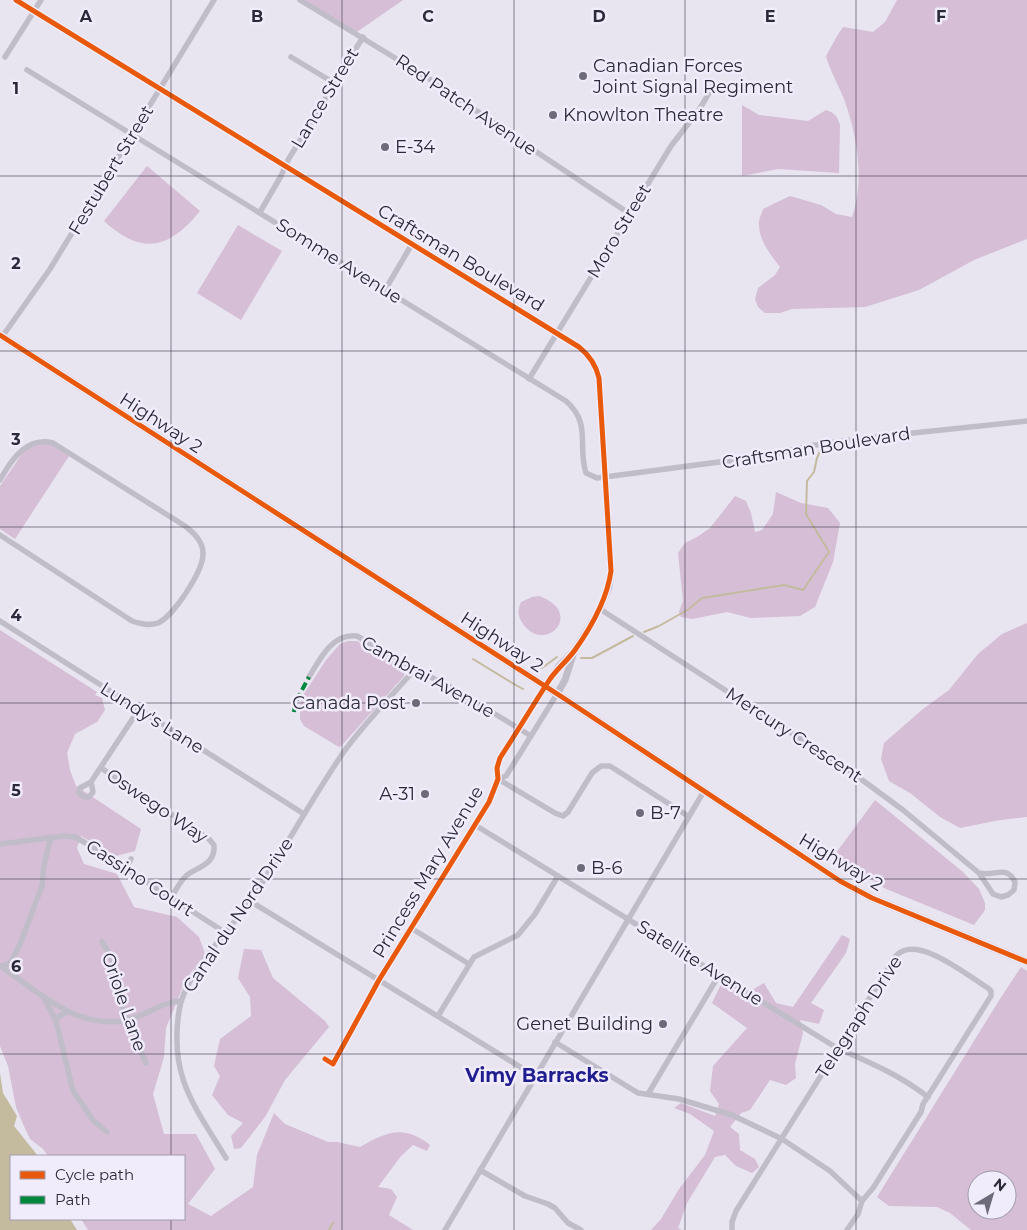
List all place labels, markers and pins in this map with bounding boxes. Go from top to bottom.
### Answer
place label: Canadian Forces Joint Signal Regiment [592,55,793,98]
marker: Canadian Forces Joint Signal Regiment [577,70,589,82]
place label: Knowlton Theatre [563,104,723,126]
marker: Knowlton Theatre [547,109,559,121]
place label: E-34 [395,136,435,158]
marker: E-34 [379,141,391,153]
place label: Canada Post [292,692,406,714]
marker: Canada Post [410,697,422,709]
place label: A-31 [379,783,415,805]
marker: A-31 [419,788,431,800]
place label: B-7 [650,802,681,824]
marker: B-7 [634,807,646,819]
place label: B-6 [591,857,623,879]
marker: B-6 [575,862,587,874]
place label: Genet Building [516,1013,653,1035]
marker: Genet Building [657,1018,669,1030]

